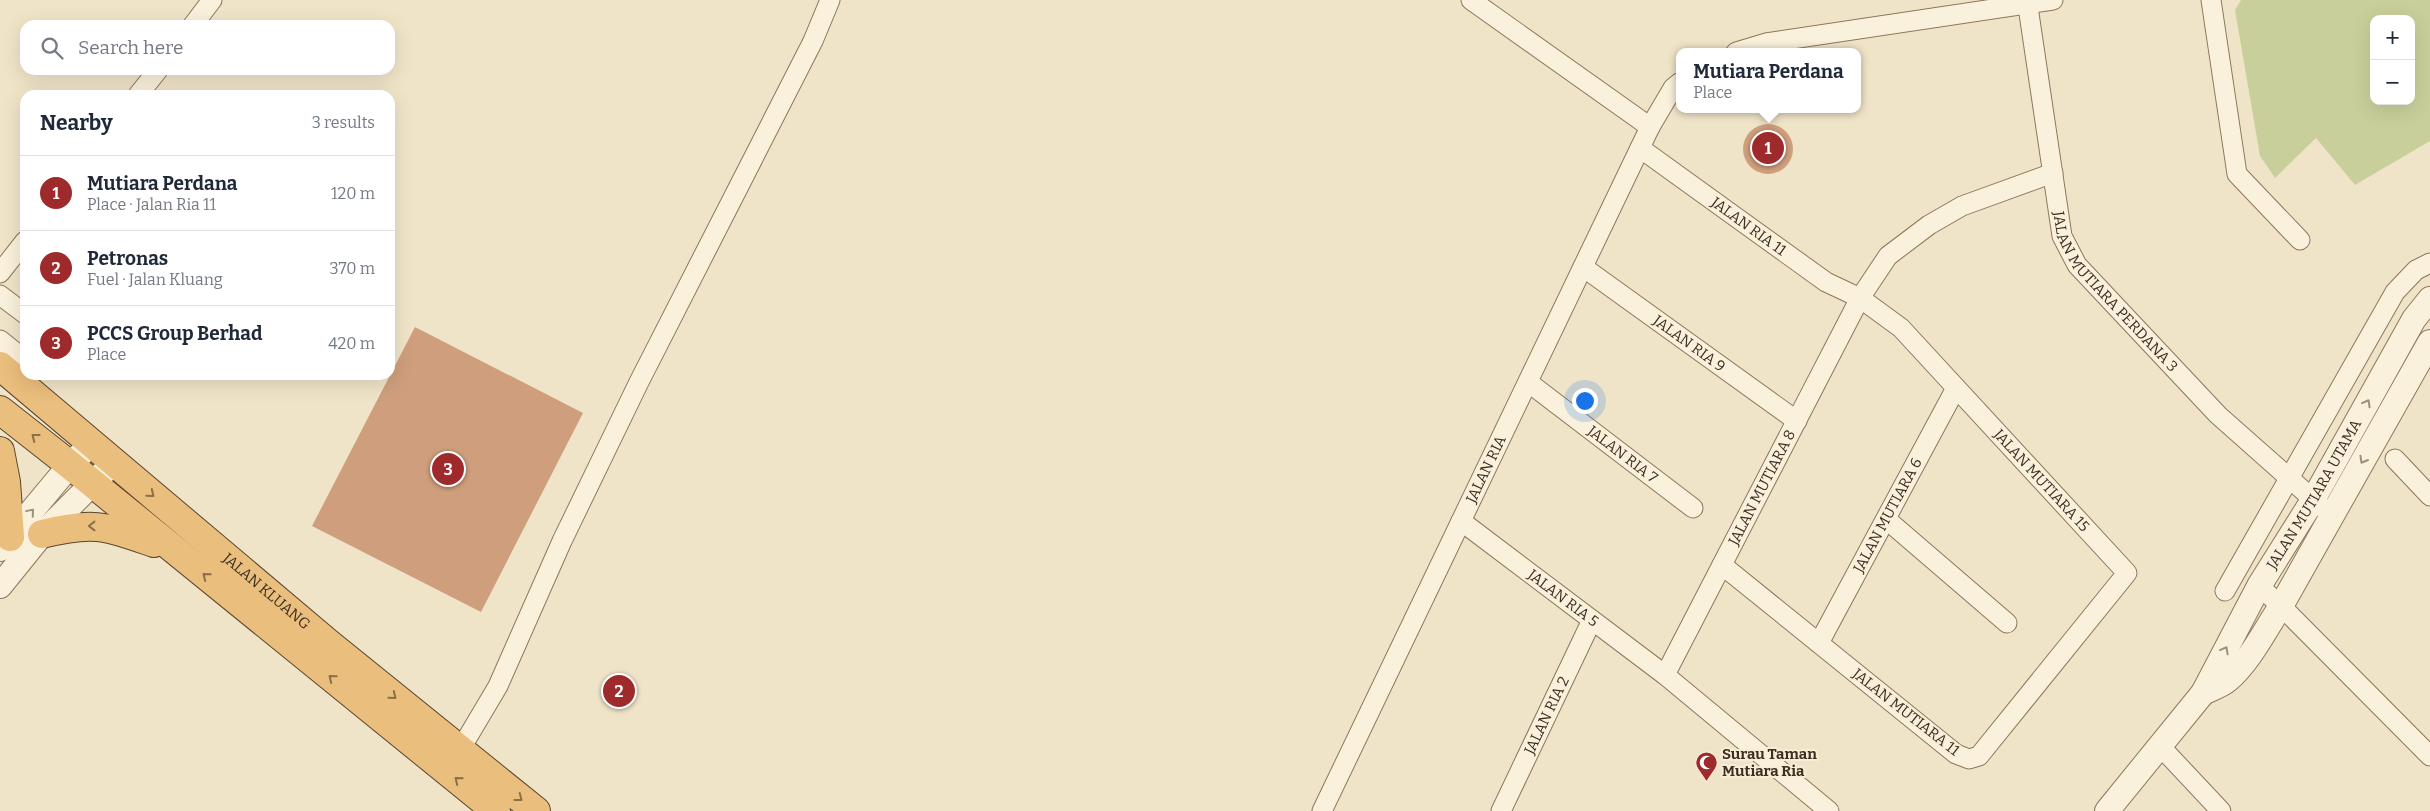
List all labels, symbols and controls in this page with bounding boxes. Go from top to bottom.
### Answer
map controls [2370,15,2415,105]
button: + [2370,15,2415,60]
search box [20,20,395,75]
icon: search [38,34,66,62]
text: Search here [78,36,183,59]
popup [1676,48,1861,113]
text: Mutiara Perdana [1693,60,1844,83]
button: − [2370,60,2415,105]
text: Place [1693,83,1732,102]
text: Nearby [40,110,113,136]
text: 3 results [312,113,375,132]
pin: 1 [1752,129,1784,167]
text: Mutiara Perdana [87,172,238,195]
text: 1 [53,184,59,203]
text: 120 m [331,184,375,203]
street label: JALAN RIA 11 [1707,193,1790,259]
text: Place · Jalan Ria 11 [87,195,216,214]
street label: JALAN MUTIARA PERDANA 3 [2049,209,2182,375]
text: Petronas [87,247,168,270]
text: 2 [51,259,61,278]
text: 370 m [329,259,375,278]
text: Fuel · Jalan Kluang [87,270,223,289]
street label: JALAN RIA 9 [1649,311,1729,376]
text: PCCS Group Berhad [87,322,262,345]
text: 3 [51,334,61,353]
text: 420 m [328,334,375,353]
text: Place [87,345,126,364]
your location [1572,388,1598,414]
one-way arrow [2361,399,2371,408]
street label: JALAN MUTIARA UTAMA [2262,416,2365,573]
street label: JALAN RIA 7 [1583,421,1662,487]
street label: JALAN MUTIARA 15 [1989,425,2093,535]
street label: JALAN MUTIARA 8 [1724,427,1799,549]
street label: JALAN RIA [1462,432,1510,507]
one-way arrow [32,435,41,443]
pin: 3 [432,450,464,488]
street label: JALAN MUTIARA 6 [1849,455,1926,577]
one-way arrow [2359,455,2369,464]
one-way arrow [145,488,154,496]
one-way arrow [26,508,35,517]
one-way arrow [88,521,96,531]
street label: JALAN KLUANG [218,549,314,633]
street label: JALAN RIA 5 [1523,565,1602,631]
one-way arrow [202,572,211,581]
one-way arrow [2219,646,2229,655]
street label: JALAN MUTIARA 11 [1848,664,1963,759]
pin: 2 [603,672,635,710]
street label: JALAN RIA 2 [1520,674,1573,758]
one-way arrow [329,676,338,684]
one-way arrow [387,690,396,699]
place label: Surau Taman Mutiara Ria [1722,745,1817,780]
mosque icon: Surau Taman Mutiara Ria [1694,751,1718,782]
one-way arrow [455,778,464,786]
one-way arrow [513,792,522,800]

